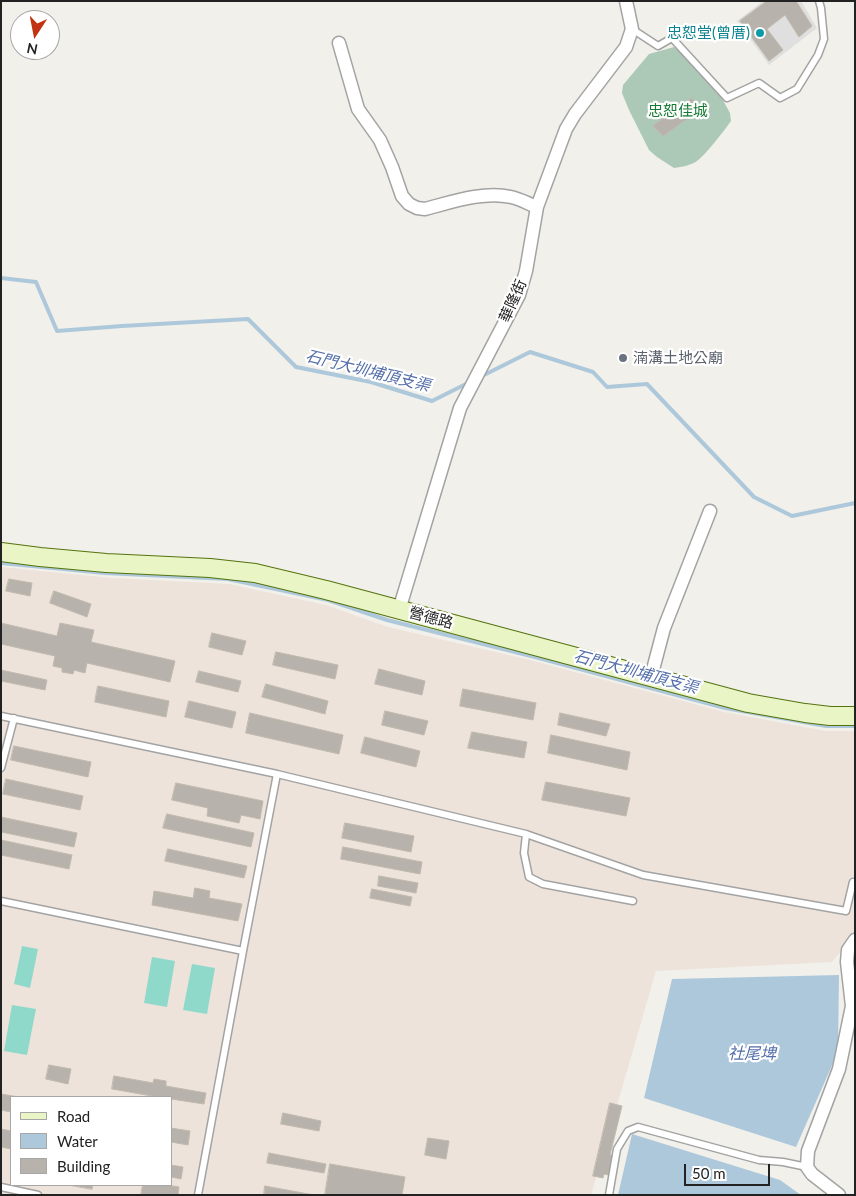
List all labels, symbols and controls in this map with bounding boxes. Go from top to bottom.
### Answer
north arrow [10,10,60,60]
place label: 忠恕堂(曾厝) [667,24,750,42]
marker: 忠恕堂(曾厝) [754,27,766,39]
text: N [25,40,39,59]
park label: 忠恕佳城 [648,102,708,120]
street label: 華隆街 [496,277,530,325]
water label: 石門大圳埔頂支渠 [304,346,432,396]
place label: 湳溝土地公廟 [633,349,723,367]
marker: 湳溝土地公廟 [617,352,629,364]
street label: 營德路 [407,603,455,633]
water label: 石門大圳埔頂支渠 [572,646,700,698]
water label: 社尾埤 [728,1044,776,1064]
legend [10,1096,172,1186]
text: Road [57,1107,90,1125]
text: Water [57,1132,98,1150]
scale bar [686,1154,772,1186]
text: Building [57,1157,110,1175]
text: 50 m [692,1164,726,1182]

